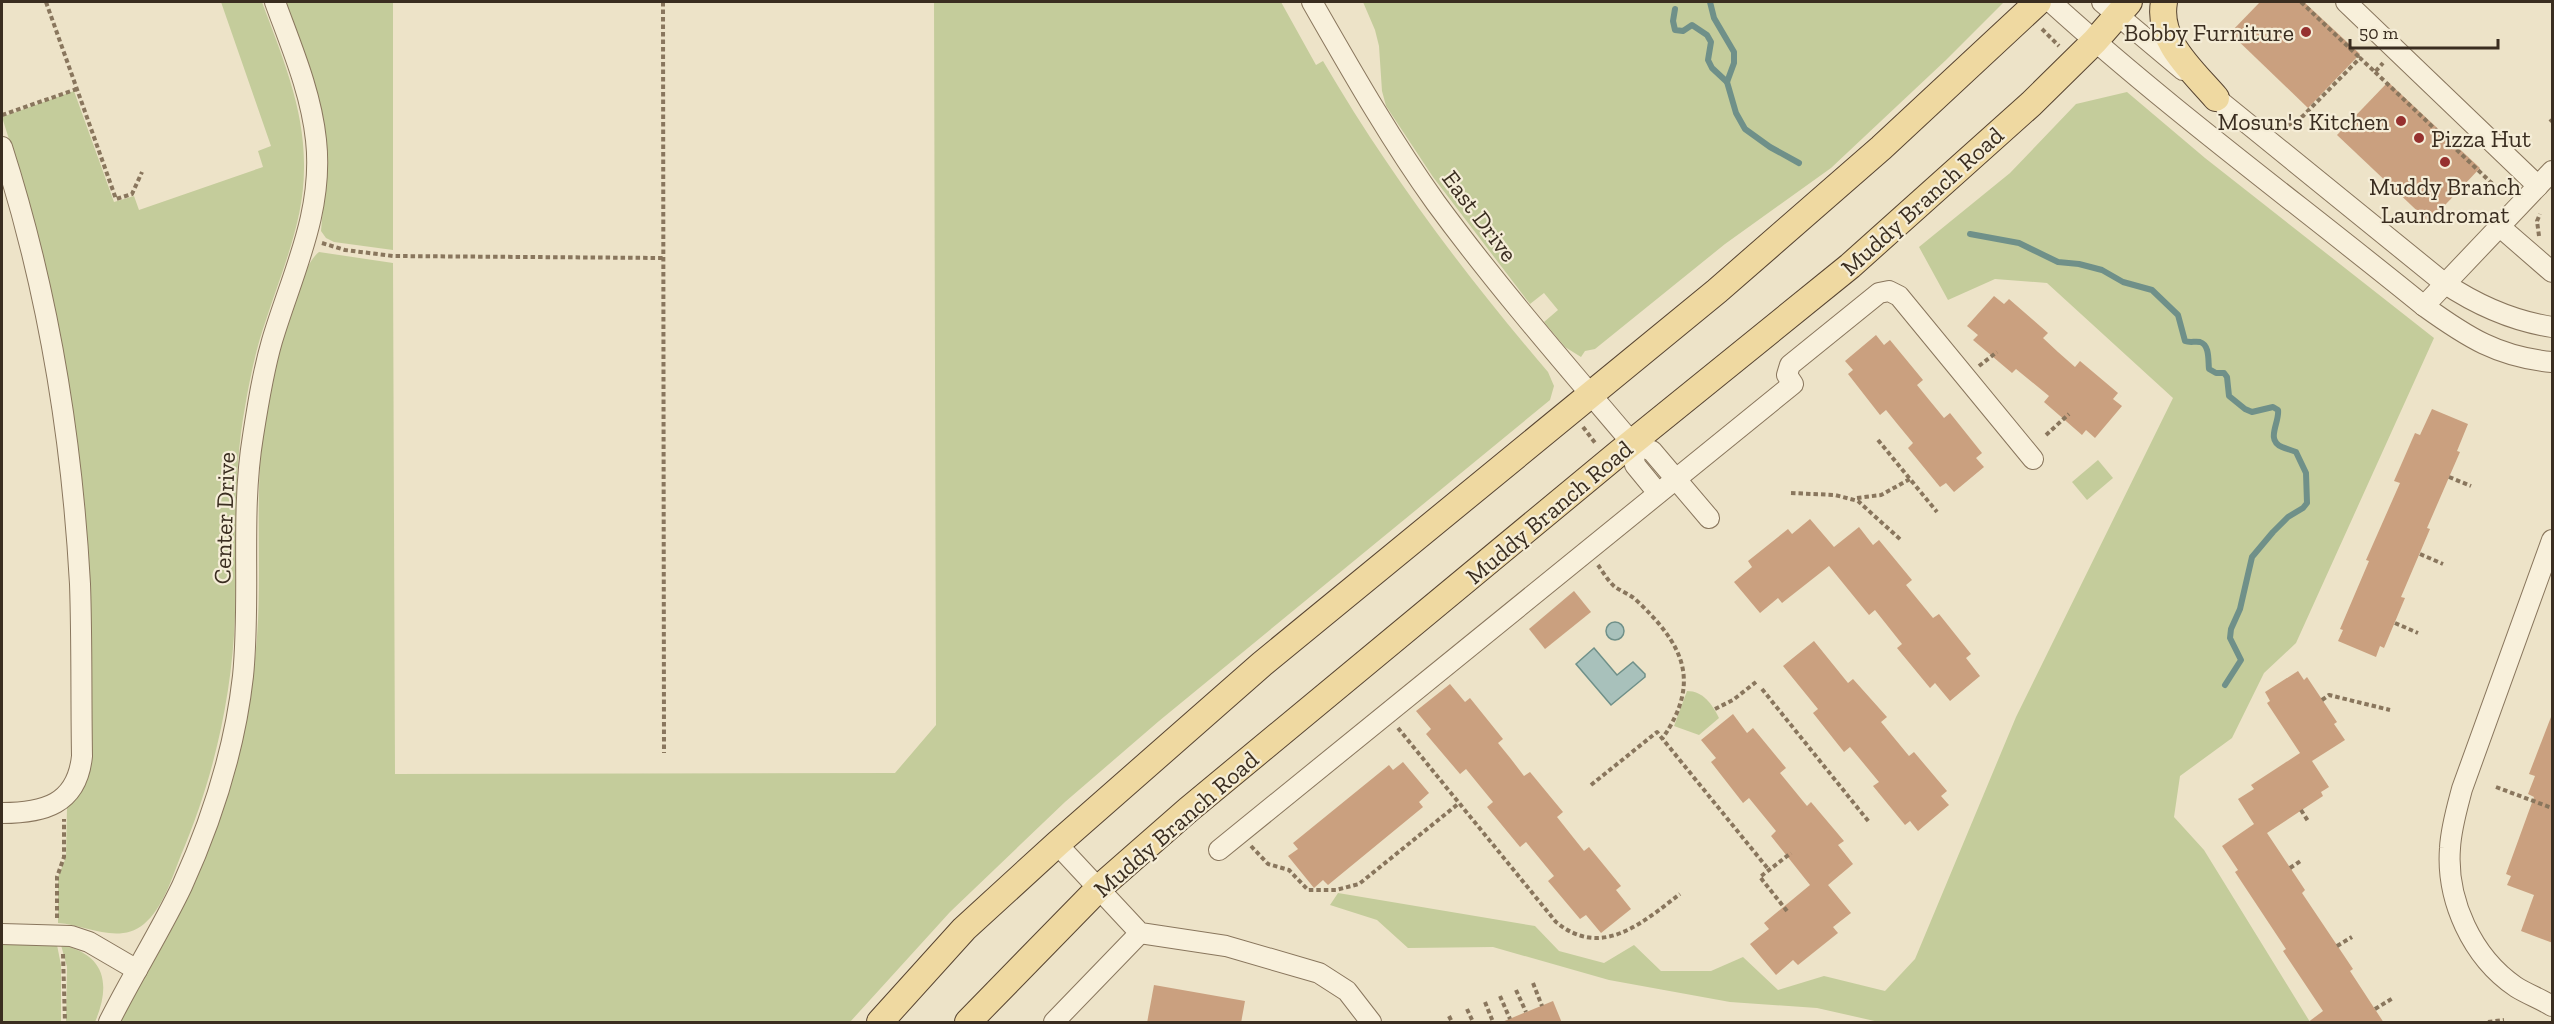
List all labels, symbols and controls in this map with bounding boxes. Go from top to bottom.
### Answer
scale bar [2350,12,2498,50]
place label: Bobby Furniture [2124,18,2294,47]
text: 50 m [2359,22,2399,44]
marker: Bobby Furniture [2299,25,2313,39]
place label: Mosun's Kitchen [2218,107,2389,136]
marker: Mosun's Kitchen [2394,114,2408,128]
street label: Muddy Branch Road [1835,120,2009,282]
place label: Pizza Hut [2431,124,2531,153]
marker: Pizza Hut [2412,131,2426,145]
marker: Muddy Branch Laundromat [2438,155,2452,169]
street label: East Drive [1436,165,1524,267]
place label: Muddy Branch Laundromat [2369,172,2521,229]
street label: Muddy Branch Road [1460,434,1638,590]
street label: Center Drive [207,451,241,585]
street label: Muddy Branch Road [1088,745,1264,903]

